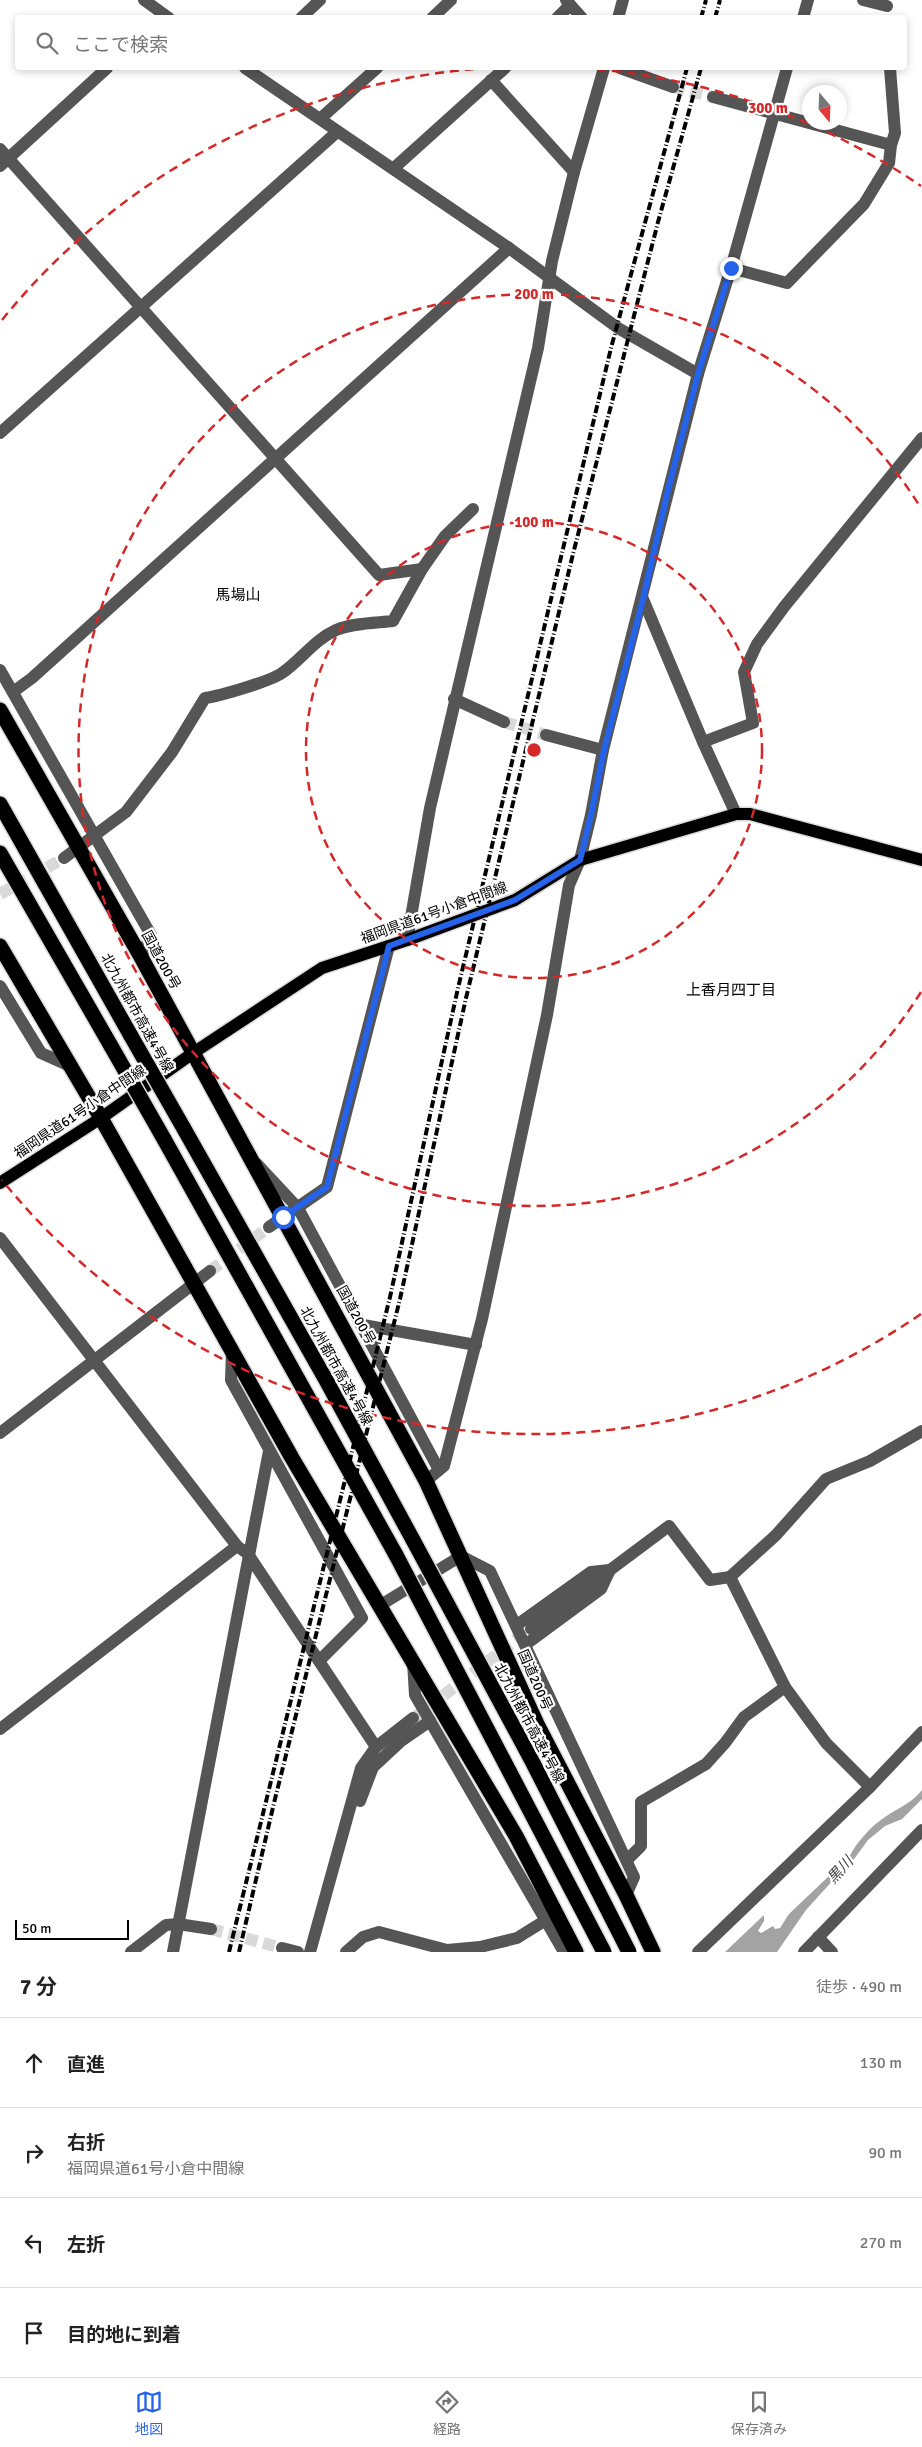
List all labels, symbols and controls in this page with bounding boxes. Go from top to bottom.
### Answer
search box [15,15,907,70]
icon: search [33,29,61,57]
text: ここで検索 [73,33,168,57]
north arrow [802,85,847,130]
text: 300 m [748,99,788,117]
route end [720,257,743,280]
text: 200 m [514,285,554,303]
text: 100 m [514,513,554,531]
district label: 馬場山 [215,586,261,604]
centre of rings [525,741,543,759]
street label: 福岡県道61号小倉中間線 [358,878,510,948]
street label: 国道200号 [138,928,184,992]
street label: 北九州都市高速4号線 [97,950,177,1076]
district label: 上香月四丁目 [686,981,776,999]
street label: 福岡県道61号小倉中間線 [11,1062,149,1162]
route start [272,1206,295,1229]
street label: 国道200号 [333,1283,379,1347]
street label: 北九州都市高速4号線 [296,1303,376,1429]
street label: 国道200号 [514,1647,556,1713]
street label: 北九州都市高速4号線 [490,1660,568,1786]
water label: 黒川 [823,1851,858,1887]
scale bar [15,1917,129,1940]
text: 50 m [22,1920,51,1937]
text: 7 分 [20,1974,57,2000]
text: 徒歩 · 490 m [816,1977,902,1997]
icon: ahead [20,2049,48,2077]
text: 直進 [67,2053,105,2077]
text: 130 m [860,2053,902,2073]
text: 右折 [67,2131,105,2155]
icon: right [20,2139,48,2167]
text: 90 m [868,2143,902,2163]
text: 福岡県道61号小倉中間線 [67,2159,244,2179]
icon: left [20,2229,48,2257]
text: 左折 [67,2233,105,2257]
text: 270 m [860,2233,902,2253]
icon: arrive [20,2319,48,2347]
text: 目的地に到着 [67,2323,181,2347]
tab: 地図 [135,2388,163,2438]
tab: 経路 [433,2388,461,2438]
tab: 保存済み [731,2388,787,2438]

